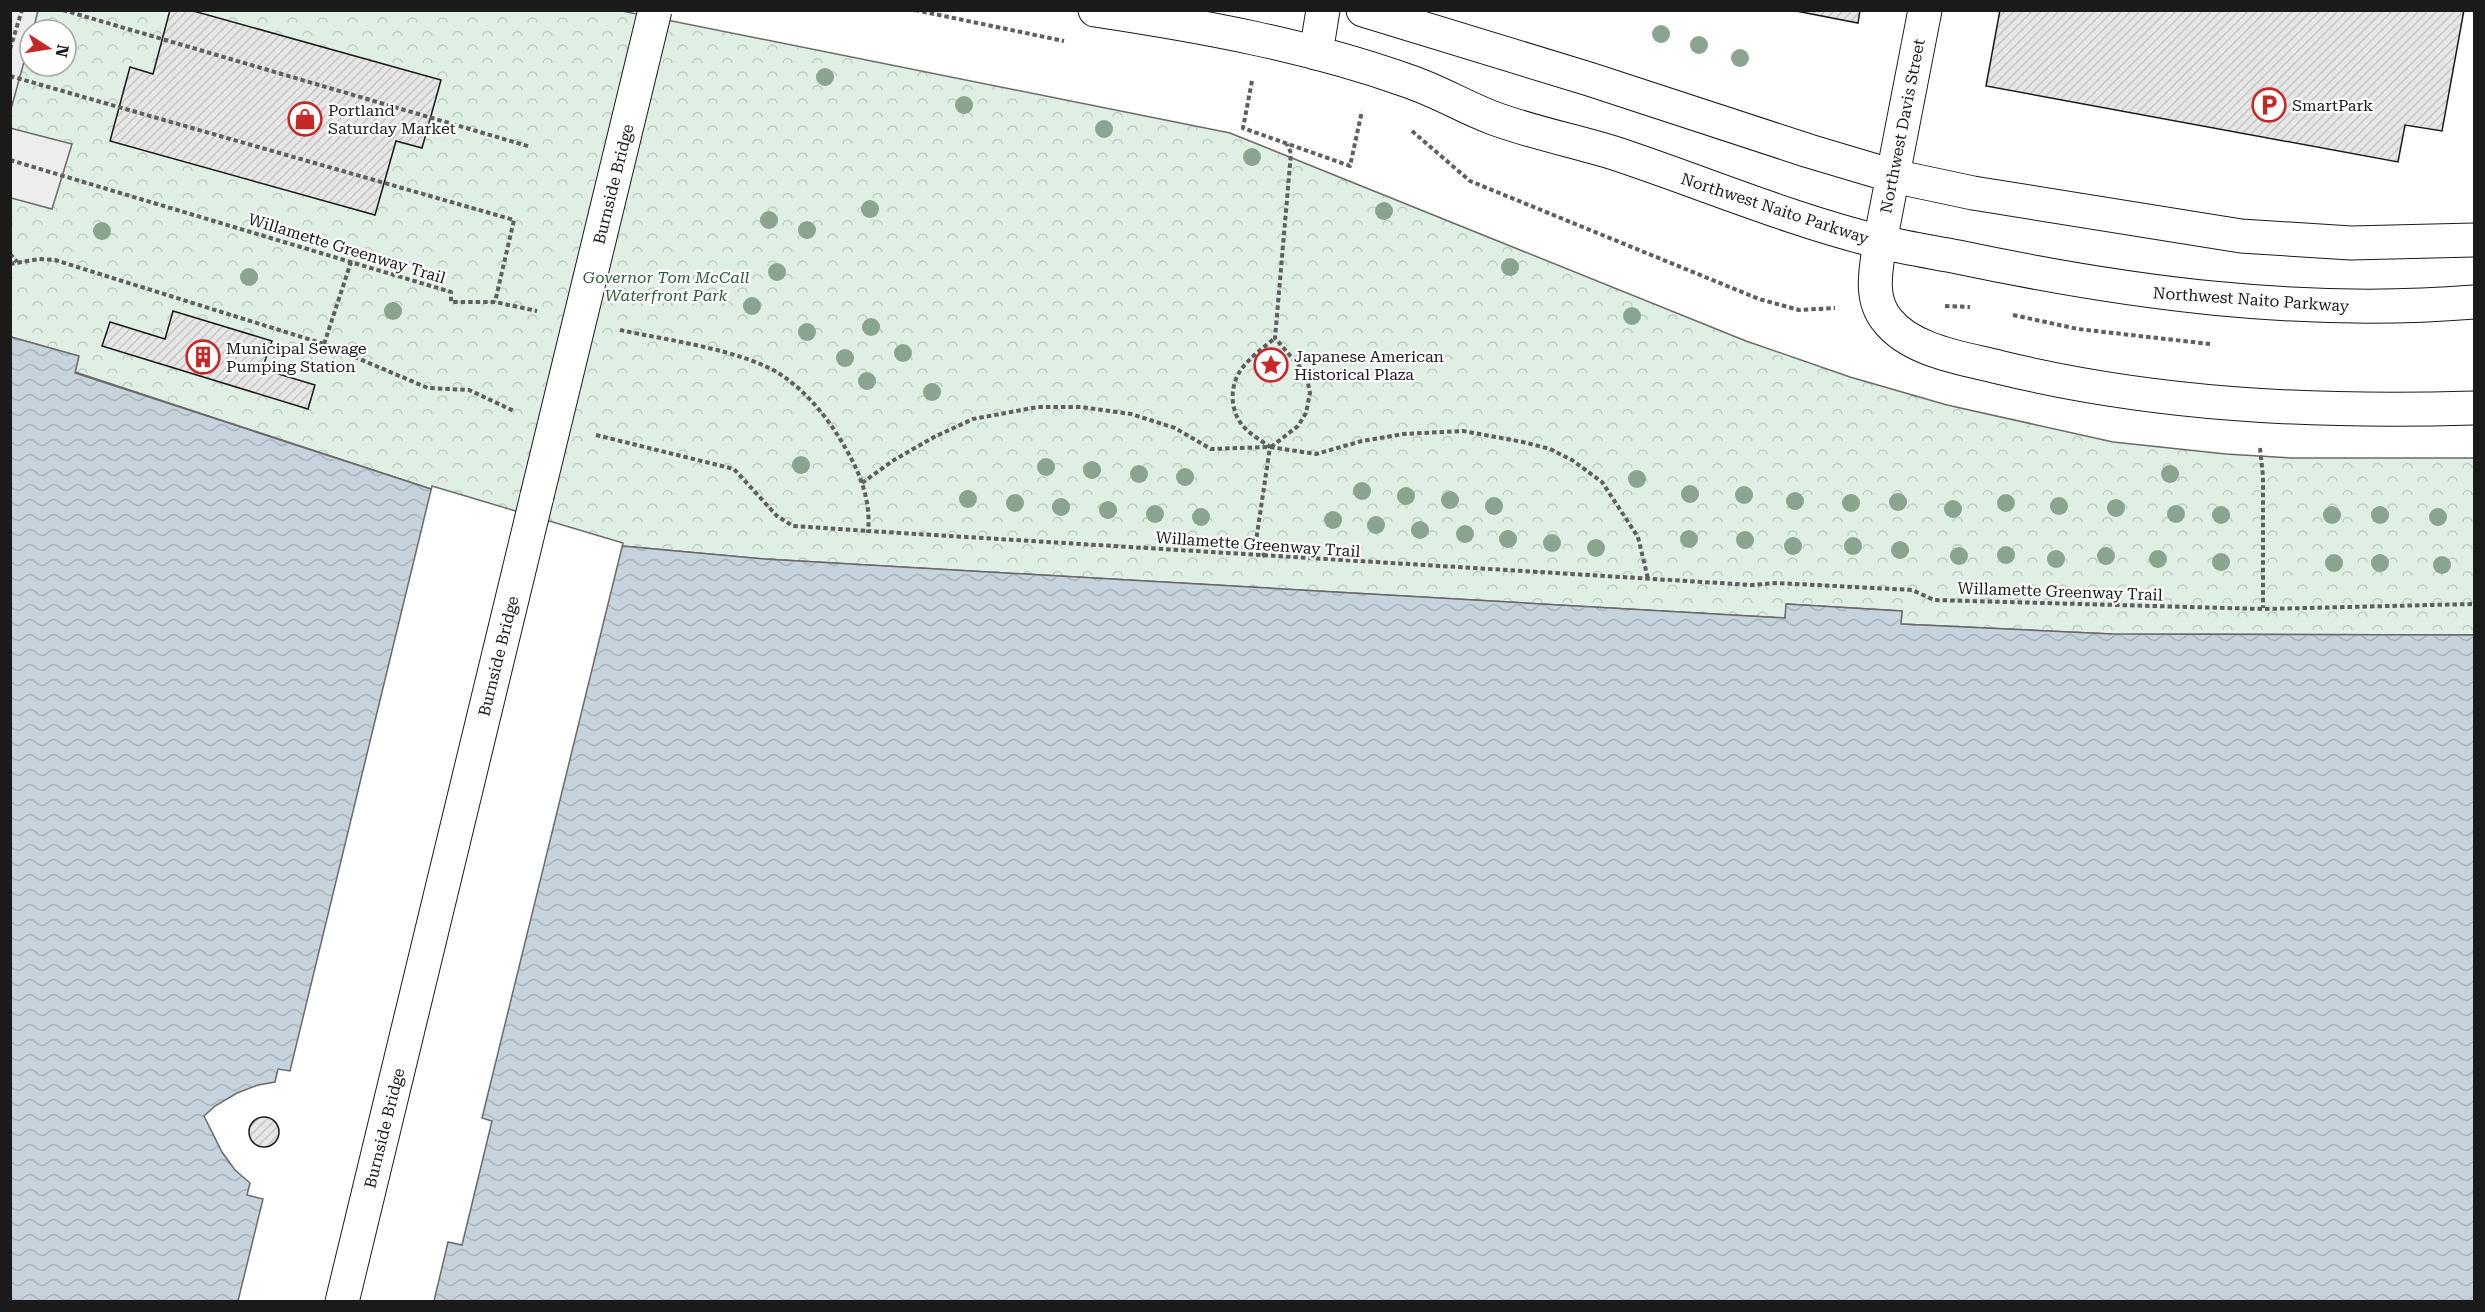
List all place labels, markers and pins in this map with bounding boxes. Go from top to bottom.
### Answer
parking icon: SmartPark [2251,87,2287,123]
place label: SmartPark [2292,96,2373,115]
shop icon: Portland Saturday Market [287,101,323,137]
place label: Portland Saturday Market [328,101,456,138]
building icon: Municipal Sewage Pumping Station [185,339,221,375]
place label: Municipal Sewage Pumping Station [226,339,367,376]
place icon: Japanese American Historical Plaza [1253,347,1289,383]
place label: Japanese American Historical Plaza [1294,347,1444,384]

